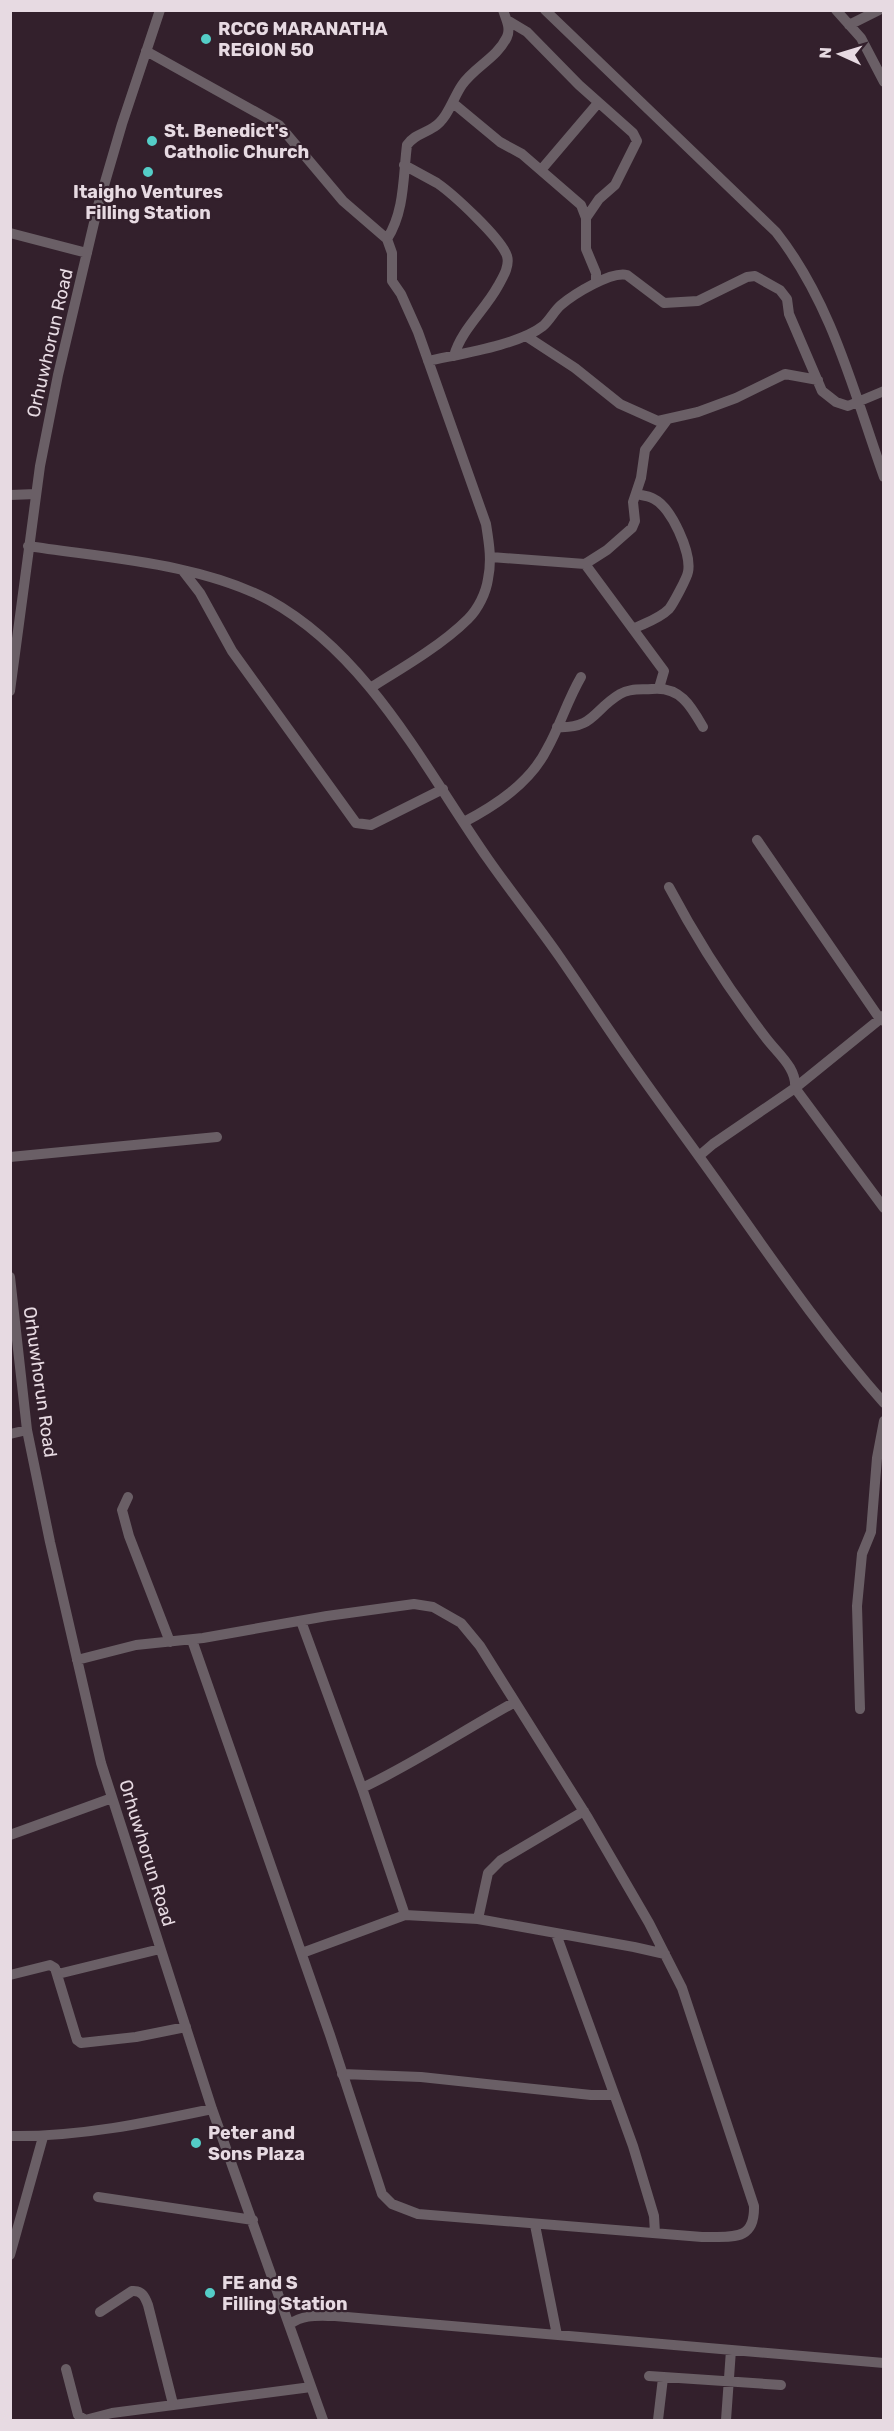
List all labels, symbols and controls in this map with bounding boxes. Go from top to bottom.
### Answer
place label: RCCG MARANATHA REGION 50 [218,18,388,61]
north arrow [810,24,870,84]
marker: RCCG MARANATHA REGION 50 [199,32,213,46]
text: N [816,47,835,59]
place label: St. Benedict's Catholic Church [164,120,309,163]
marker: St. Benedict's Catholic Church [145,134,159,148]
marker: Itaigho Ventures Filling Station [141,165,155,179]
place label: Itaigho Ventures Filling Station [73,181,223,224]
street label: Orhuwhorun Road [22,266,78,420]
street label: Orhuwhorun Road [19,1305,61,1459]
street label: Orhuwhorun Road [114,1777,180,1929]
place label: Peter and Sons Plaza [208,2122,305,2165]
marker: Peter and Sons Plaza [189,2136,203,2150]
place label: FE and S Filling Station [222,2272,348,2315]
marker: FE and S Filling Station [203,2286,217,2300]

